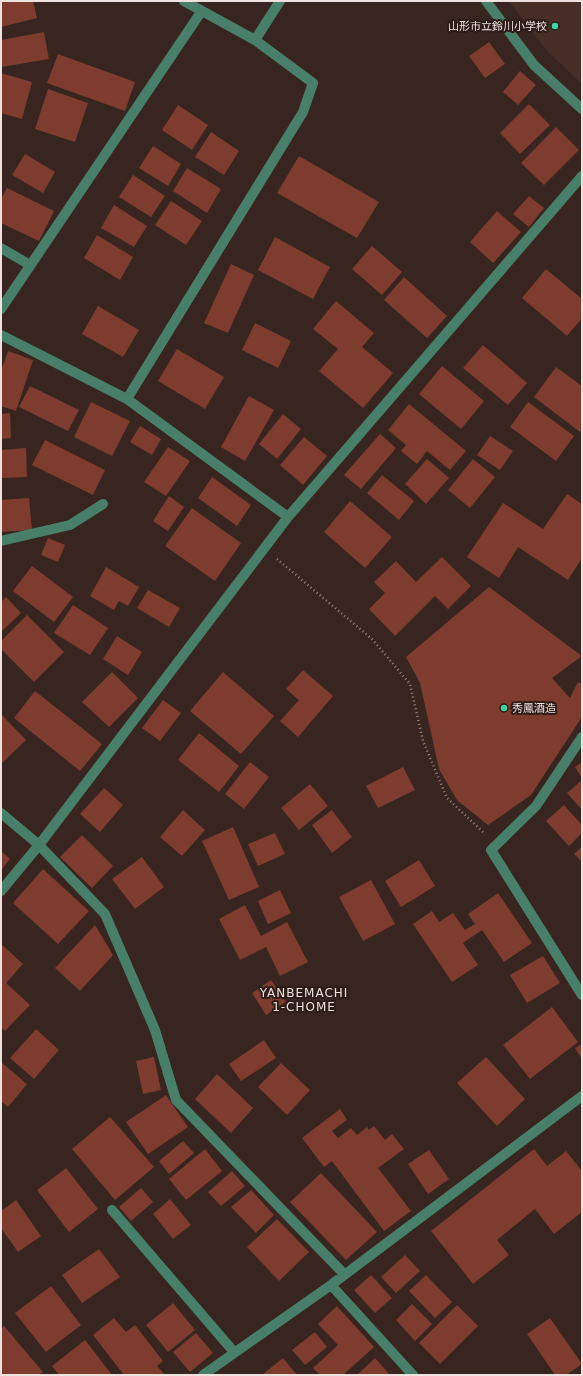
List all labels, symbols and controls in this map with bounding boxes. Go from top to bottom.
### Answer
place label: 山形市立鈴川小学校 [448,20,547,33]
marker: 山形市立鈴川小学校 [550,21,560,31]
place label: 秀鳳酒造 [512,702,556,715]
marker: 秀鳳酒造 [499,703,509,713]
district label: YANBEMACHI 1-CHOME [259,986,348,1014]

